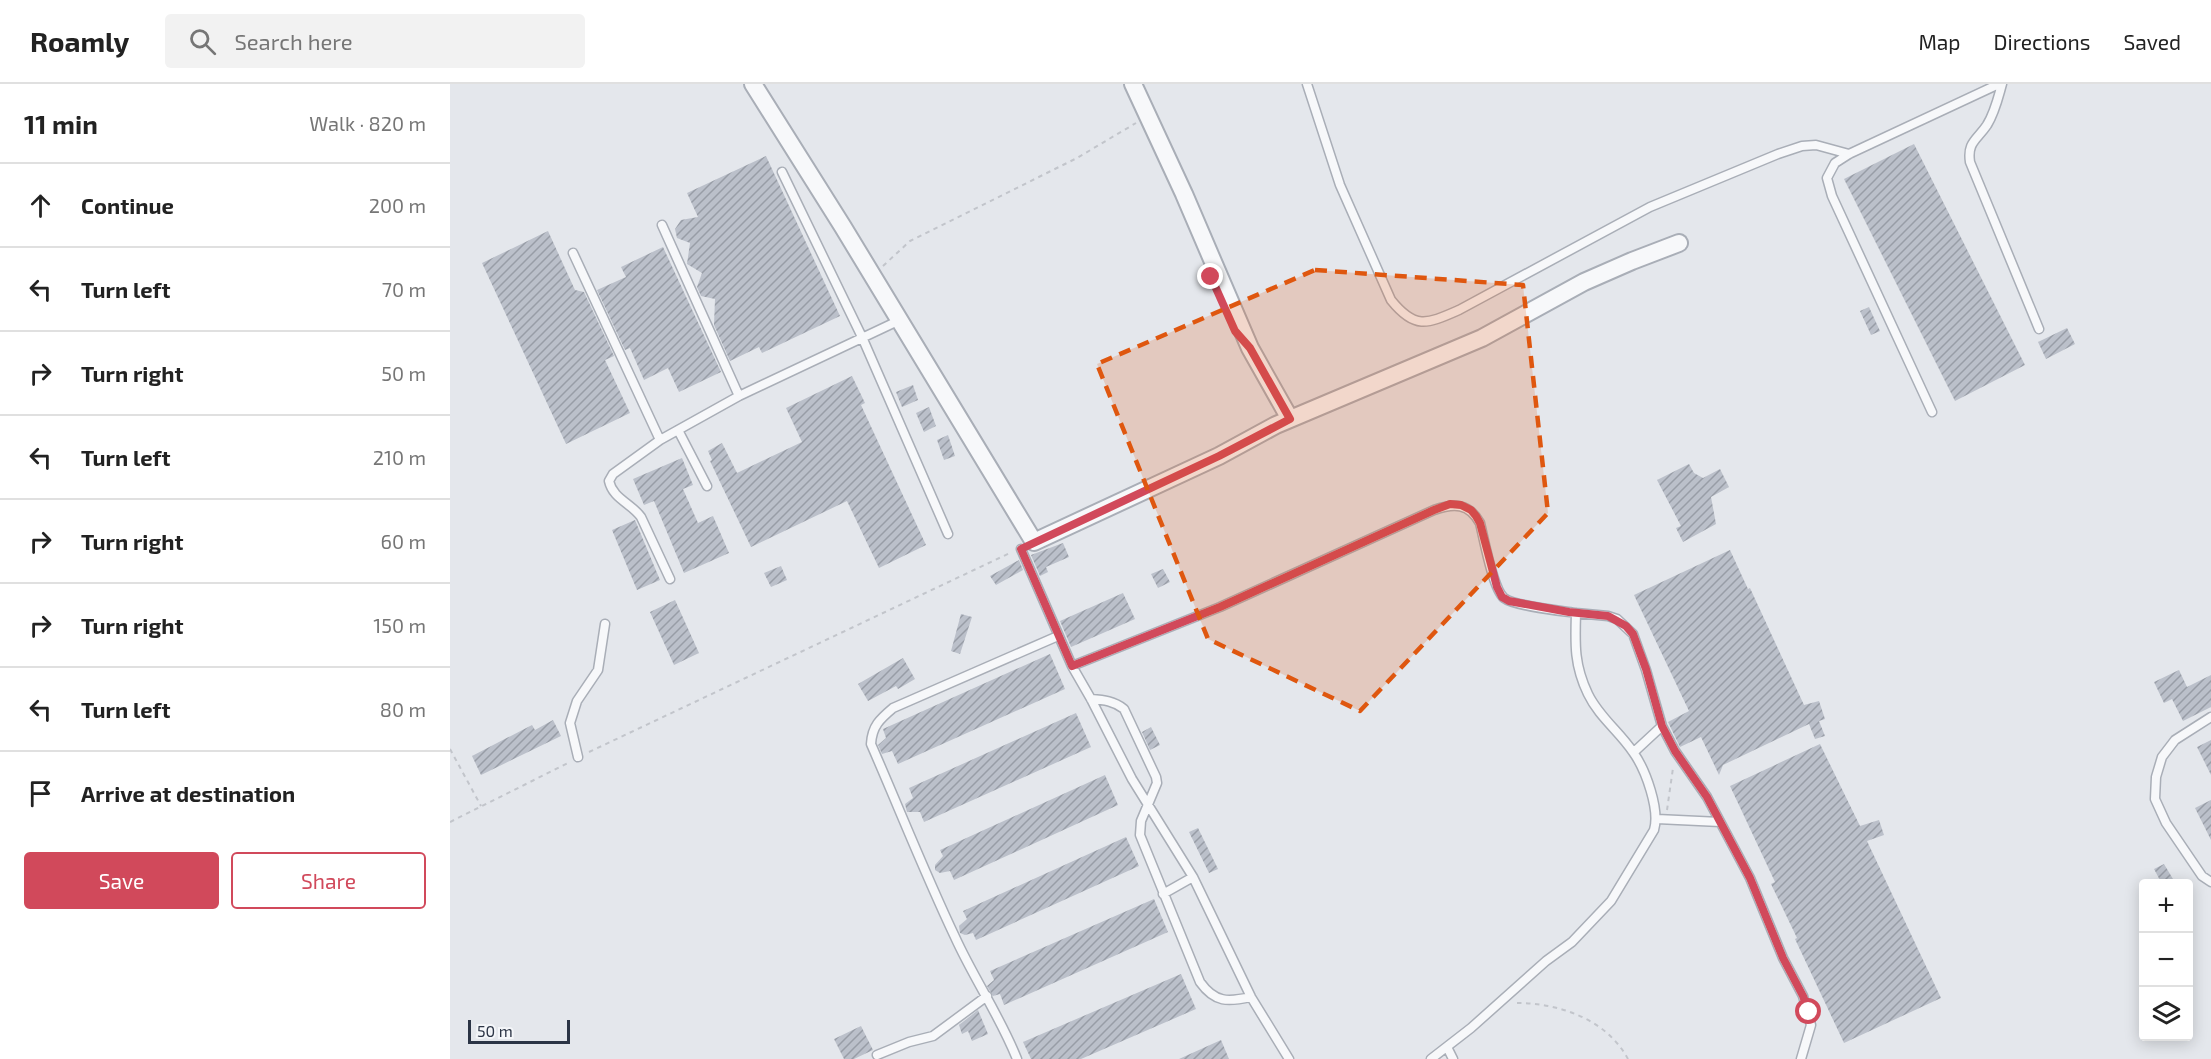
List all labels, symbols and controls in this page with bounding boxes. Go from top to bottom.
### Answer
search box [165,14,585,68]
text: Roamly [30,24,129,58]
icon: search [186,25,219,58]
text: Search here [234,28,353,54]
text: Map [1918,29,1961,54]
text: Directions [1994,29,2090,54]
text: Saved [2123,29,2181,54]
text: 11 min [24,108,98,139]
text: Walk · 820 m [309,111,426,135]
icon: ahead [24,189,57,222]
text: Continue [81,192,174,218]
text: 200 m [369,193,426,217]
route end [1197,263,1223,289]
icon: left [24,273,57,306]
text: Turn left [81,276,170,302]
text: 70 m [382,277,426,301]
icon: right [24,357,57,390]
text: Turn right [81,360,183,386]
text: 50 m [381,361,426,385]
icon: left [24,441,57,474]
text: Turn left [81,444,170,470]
text: 210 m [373,445,426,469]
icon: right [24,525,57,558]
text: Turn right [81,528,183,554]
text: 60 m [381,529,426,553]
icon: right [24,609,57,642]
text: Turn right [81,612,183,638]
text: 150 m [373,613,426,637]
icon: left [24,693,57,726]
text: Turn left [81,696,170,722]
text: 80 m [380,697,426,721]
icon: arrive [24,777,57,810]
text: Arrive at destination [81,780,295,806]
button: Save [24,852,219,909]
button: Share [231,852,426,909]
map controls [2139,879,2193,1041]
button: + [2139,879,2193,933]
button: − [2139,933,2193,987]
button: layers [2139,987,2193,1041]
route start [1795,998,1821,1024]
scale bar [468,1017,570,1044]
text: 50 m [477,1021,513,1040]

